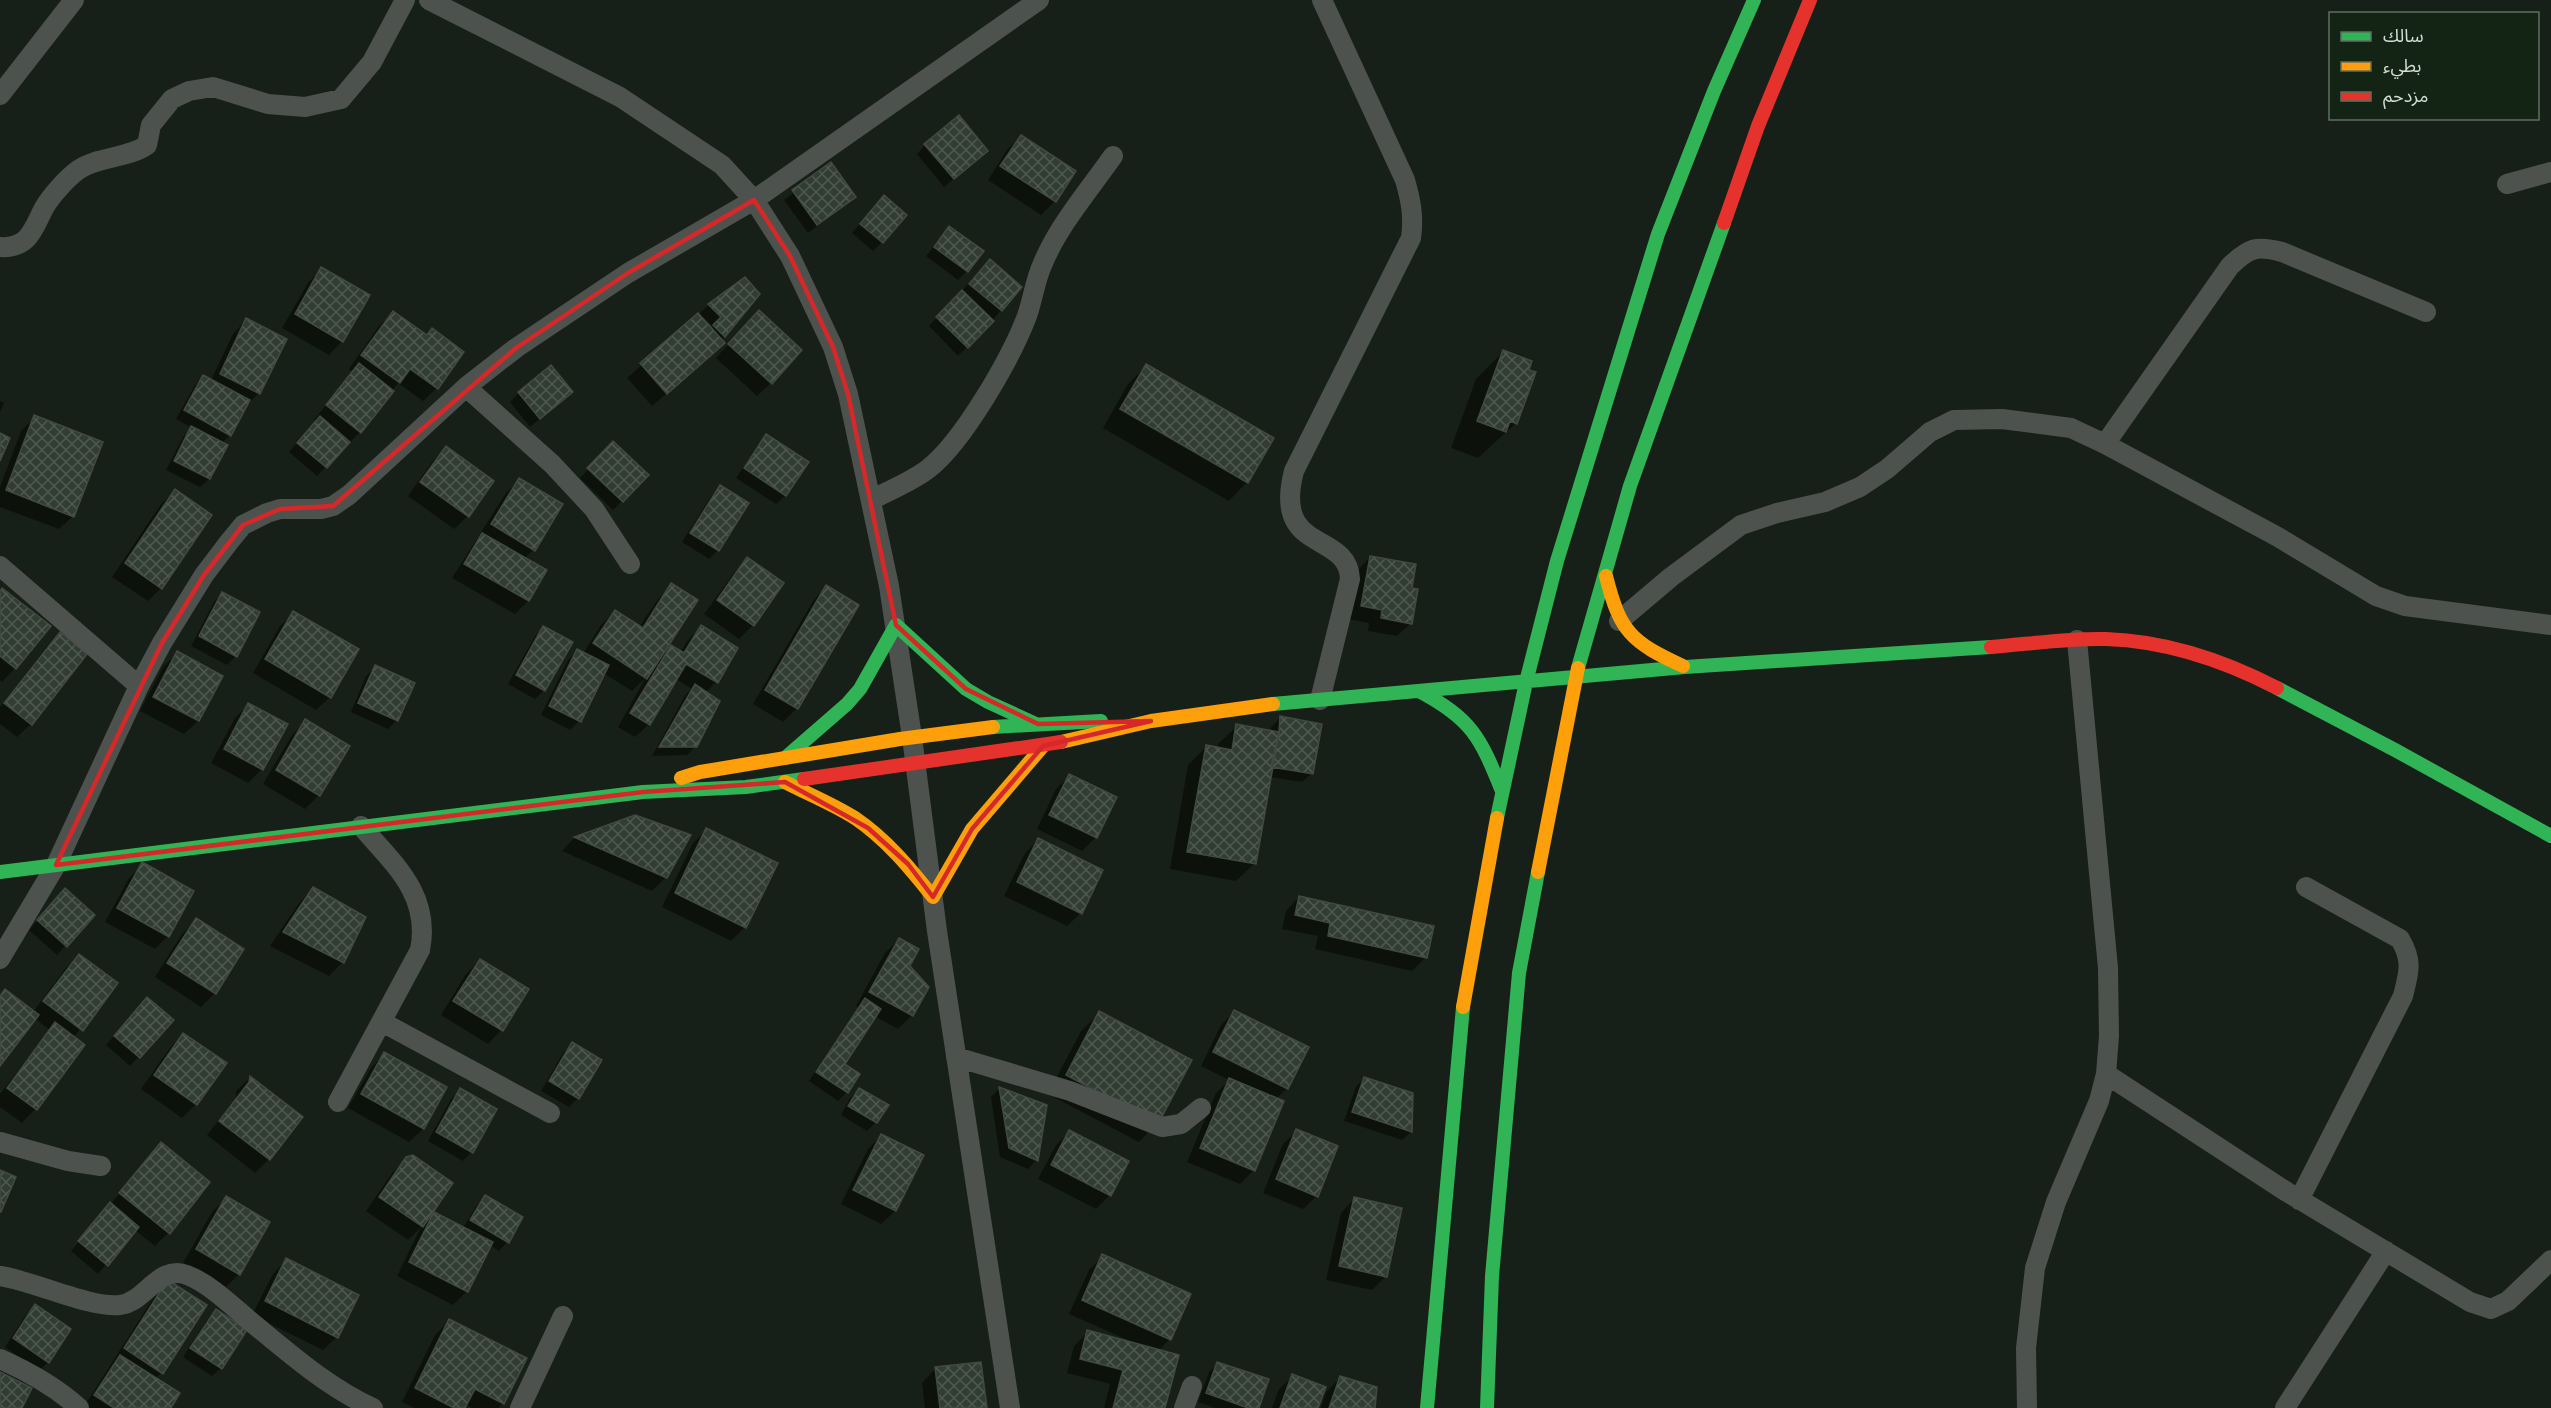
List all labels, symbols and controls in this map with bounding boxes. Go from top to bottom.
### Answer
legend [2329,12,2539,120]
text: سالك [2383,24,2424,48]
text: بطيء [2383,54,2421,79]
text: مزدحم [2383,84,2428,109]

